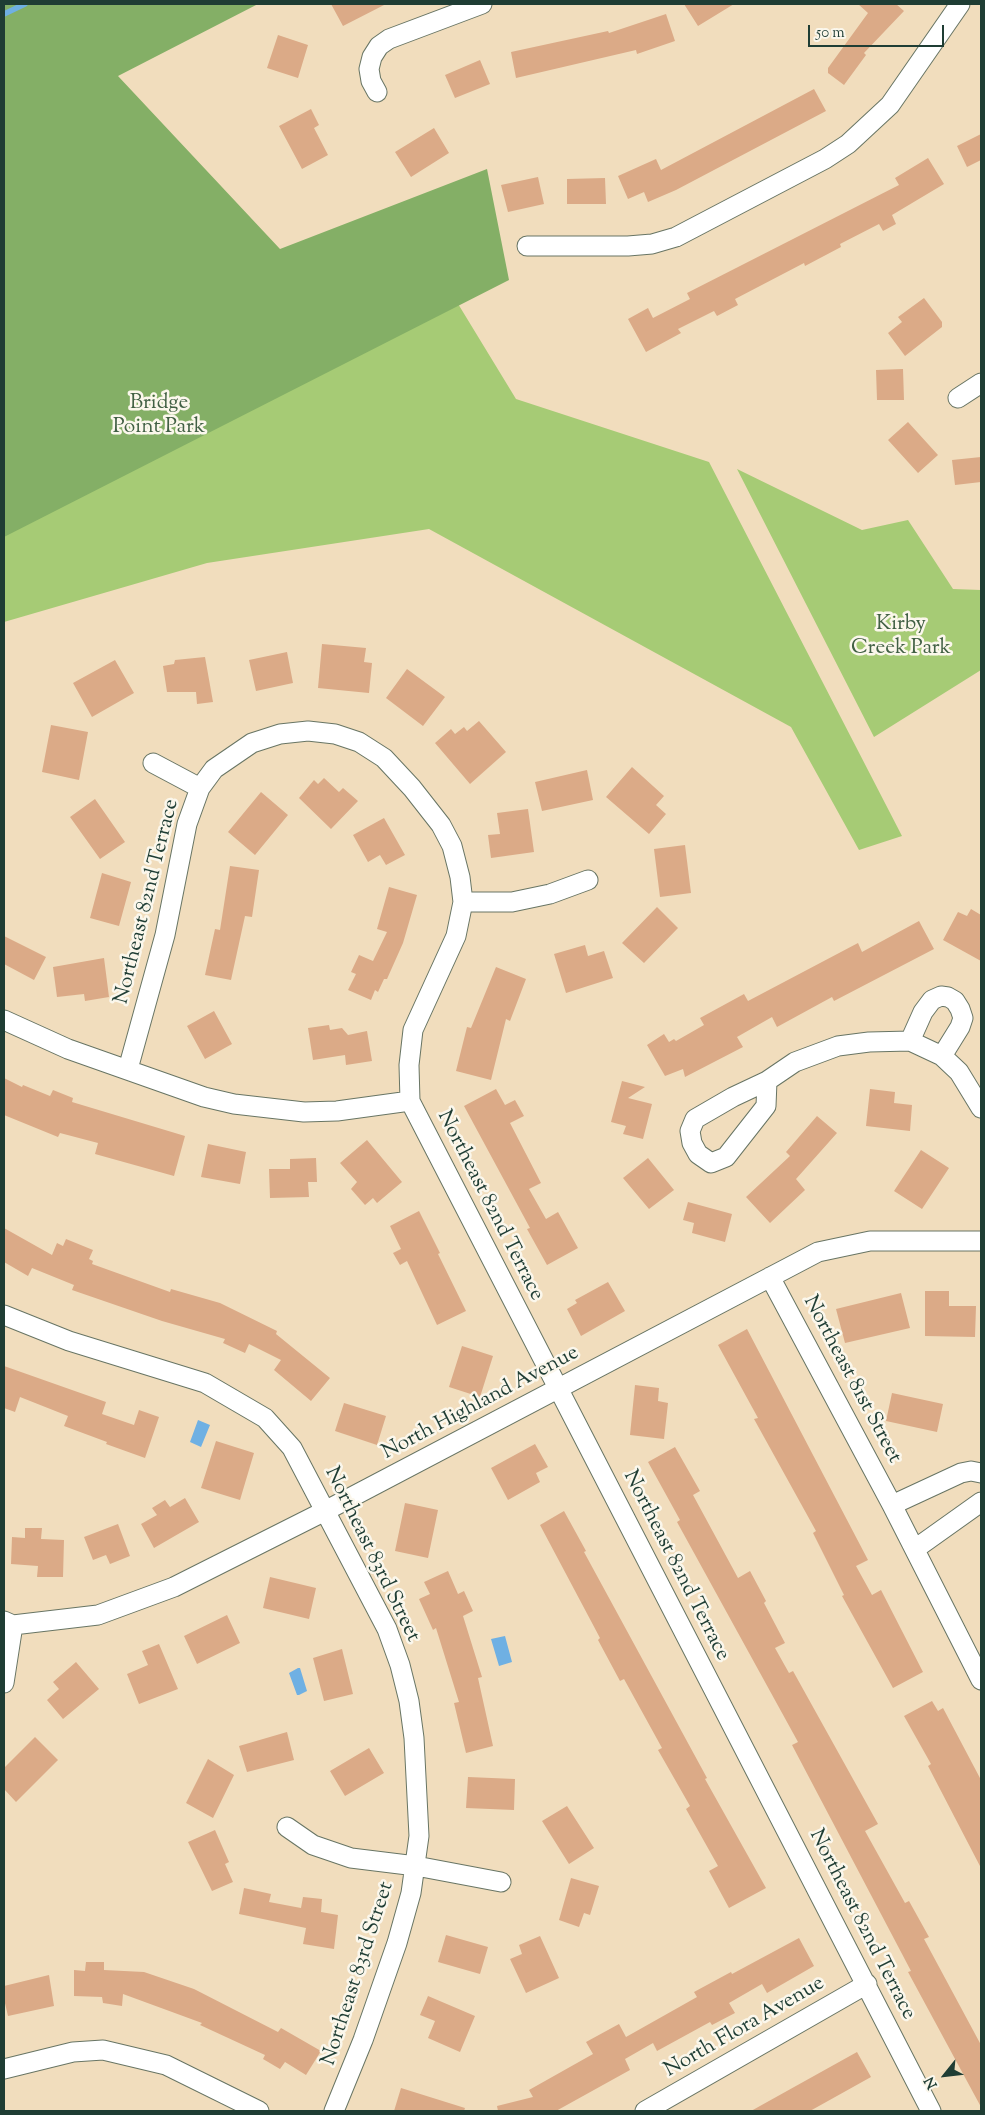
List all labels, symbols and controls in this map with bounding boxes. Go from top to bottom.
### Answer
scale bar [810,15,946,47]
text: 50 m [816,23,845,44]
park label: Bridge Point Park [113,391,205,441]
park label: Kirby Creek Park [851,612,951,662]
street label: Northeast 82nd Terrace [110,797,186,1007]
street label: Northeast 82nd Terrace [430,1107,548,1305]
street label: Northeast 81st Street [796,1292,906,1468]
street label: North Highland Avenue [378,1341,584,1467]
street label: Northeast 83rd Street [318,1463,424,1647]
street label: Northeast 82nd Terrace [616,1467,734,1665]
street label: Northeast 82nd Terrace [802,1826,920,2024]
street label: Northeast 83rd Street [317,1879,401,2069]
street label: North Flora Avenue [660,1972,830,2084]
north arrow [920,2050,970,2100]
text: N [920,2073,943,2092]

